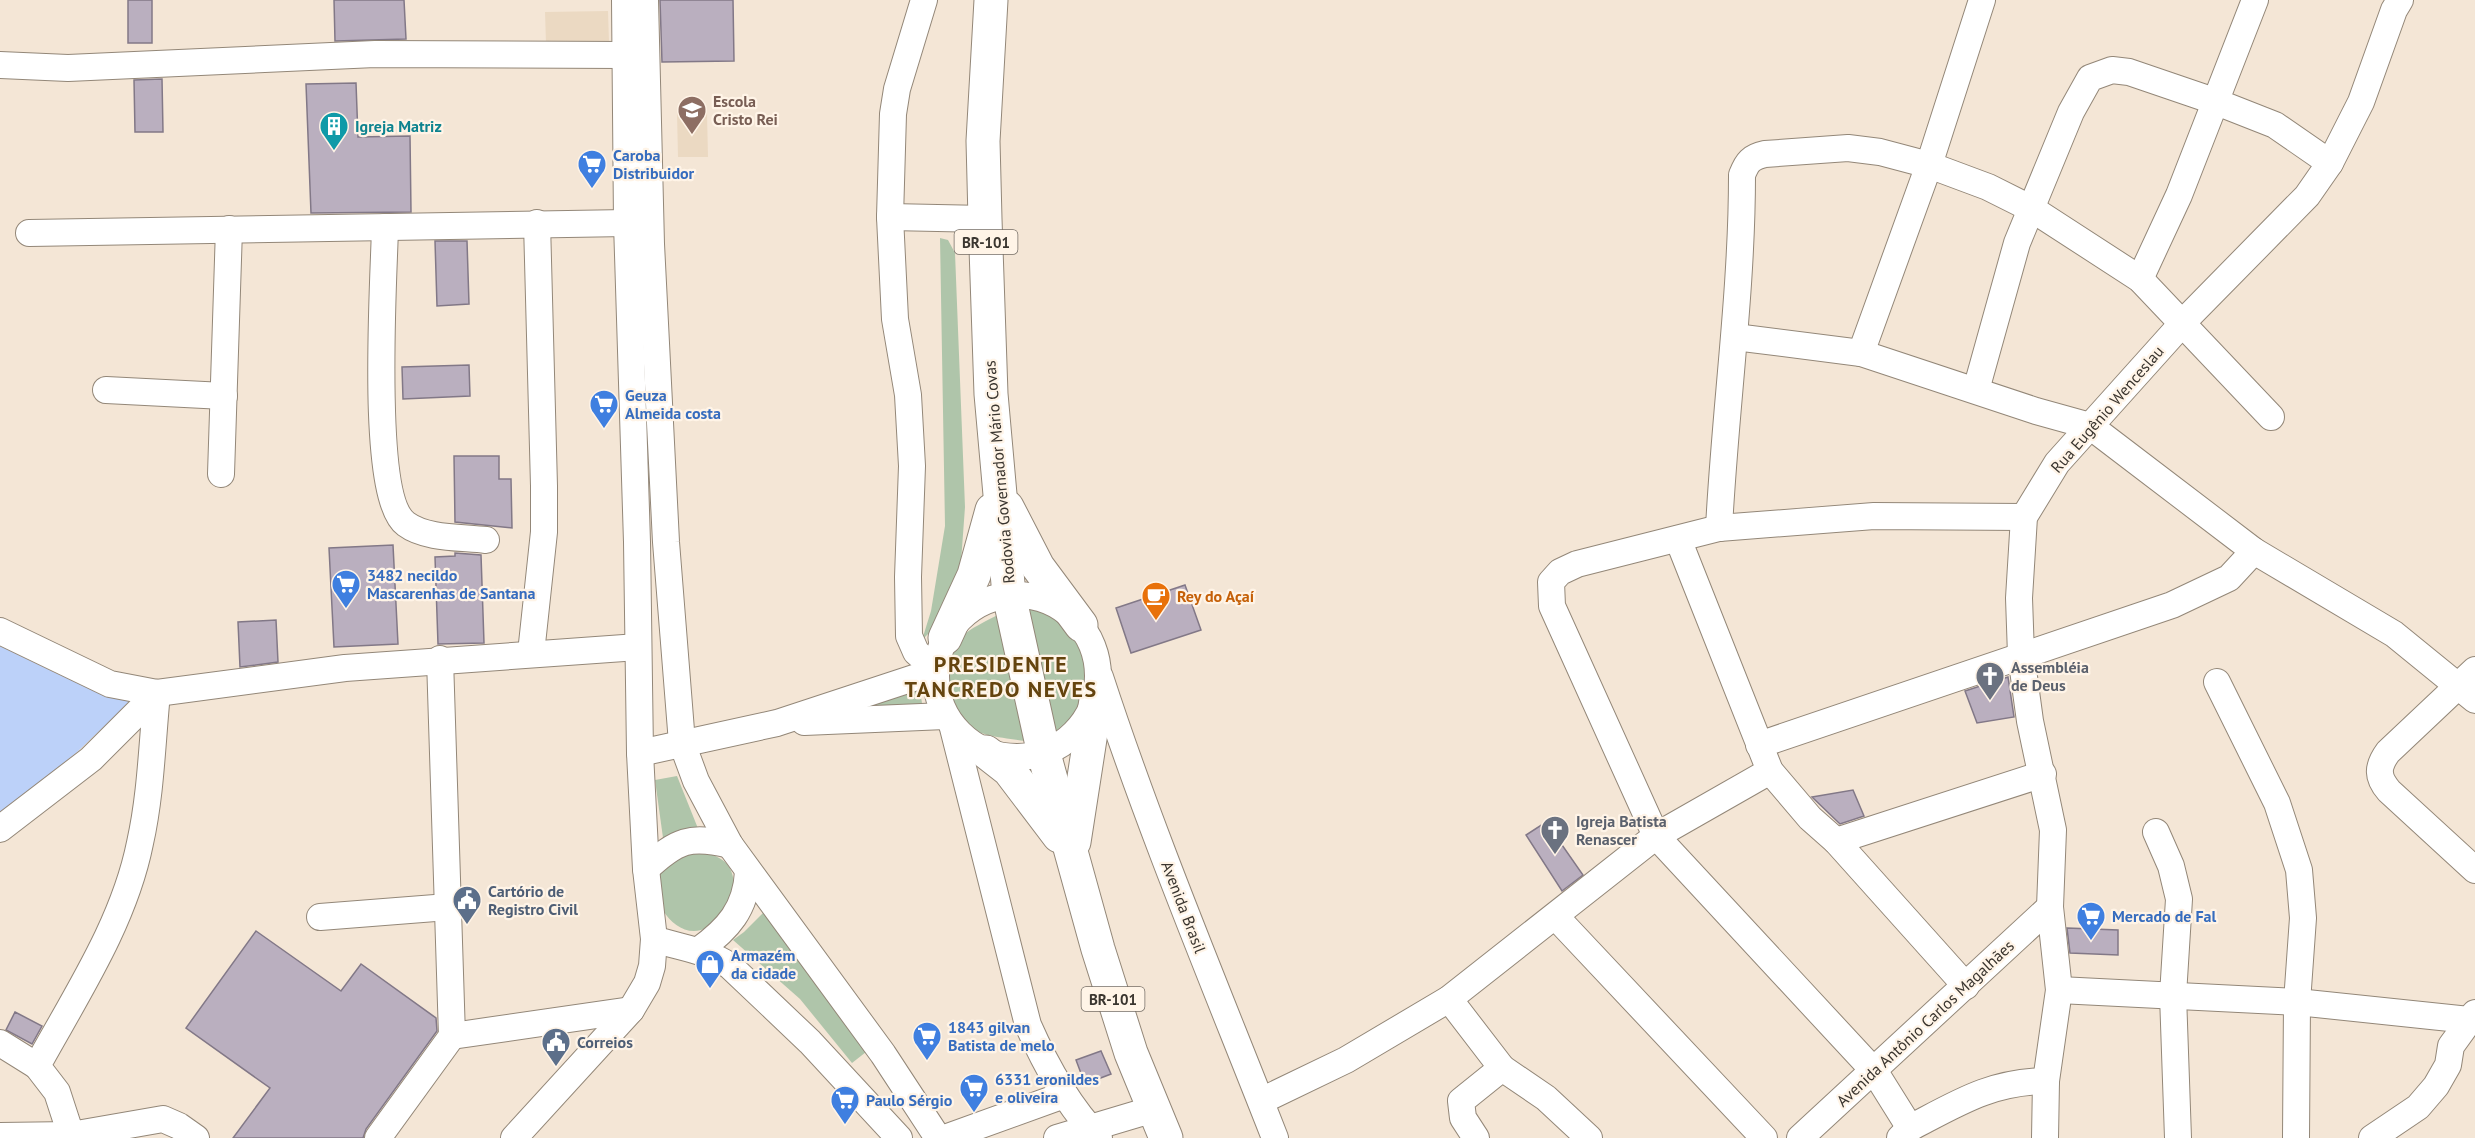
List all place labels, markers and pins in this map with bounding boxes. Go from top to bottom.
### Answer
place label: Escola Cristo Rei [713,91,778,129]
school or university icon: Escola Cristo Rei [676,94,708,136]
building icon: Igreja Matriz [318,110,350,152]
place label: Igreja Matriz [355,116,442,136]
place label: Caroba Distribuidor [613,145,695,183]
supermarket icon: Caroba Distribuidor [576,148,608,190]
place label: Geuza Almeida costa [625,385,721,423]
supermarket icon: Geuza Almeida costa [588,388,620,430]
place label: 3482 necildo Mascarenhas de Santana [367,565,535,603]
supermarket icon: 3482 necildo Mascarenhas de Santana [330,568,362,610]
cafe icon: Rey do Açaí [1140,580,1172,622]
place label: Rey do Açaí [1177,586,1255,606]
place label: Assembléia de Deus [2011,657,2089,695]
church icon: Assembléia de Deus [1974,660,2006,702]
place label: Igreja Batista Renascer [1576,811,1667,849]
church icon: Igreja Batista Renascer [1539,814,1571,856]
place label: Cartório de Registro Civil [488,881,578,919]
public building icon: Cartório de Registro Civil [451,884,483,926]
supermarket icon: Mercado de Fal [2075,900,2107,942]
place label: Mercado de Fal [2112,906,2217,926]
place label: Armazém da cidade [731,945,796,983]
shop icon: Armazém da cidade [694,948,726,990]
place label: 1843 gilvan Batista de melo [948,1017,1055,1055]
supermarket icon: 1843 gilvan Batista de melo [911,1020,943,1062]
public building icon: Correios [540,1026,572,1068]
place label: Correios [577,1032,633,1052]
place label: 6331 eronildes e oliveira [995,1069,1099,1107]
supermarket icon: 6331 eronildes e oliveira [958,1072,990,1114]
supermarket icon: Paulo Sérgio [829,1084,861,1126]
place label: Paulo Sérgio [866,1090,953,1110]

